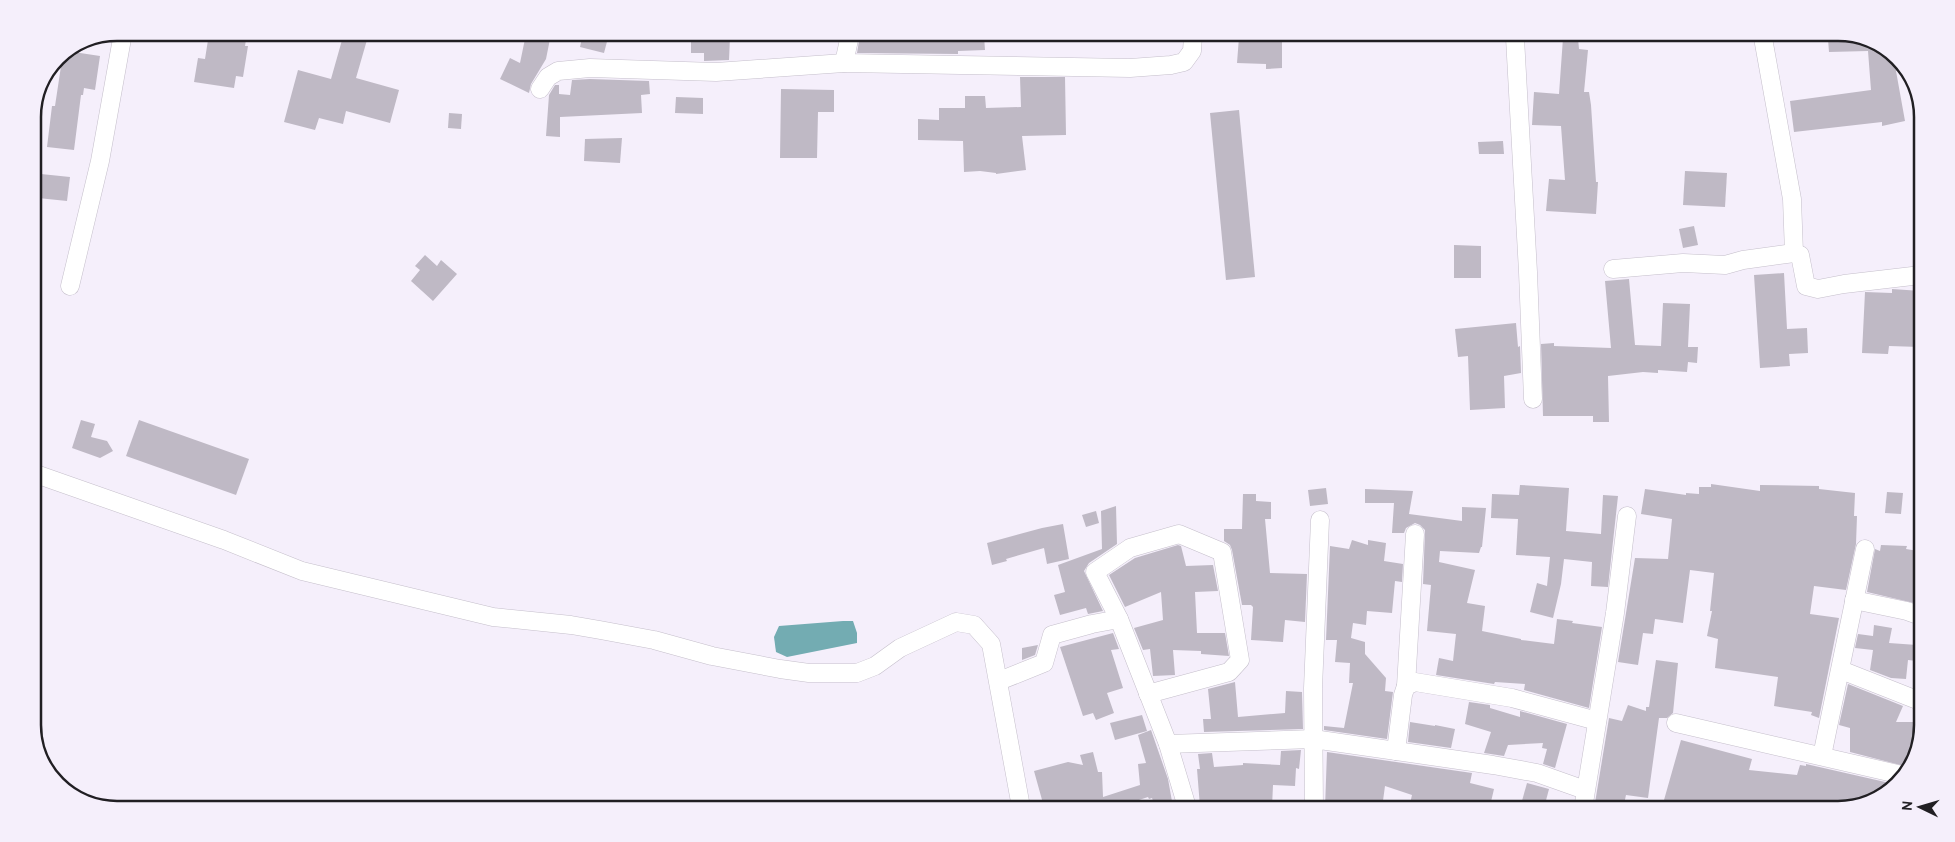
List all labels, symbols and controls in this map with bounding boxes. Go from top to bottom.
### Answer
north arrow [1895,782,1945,832]
text: N [1900,800,1917,812]

